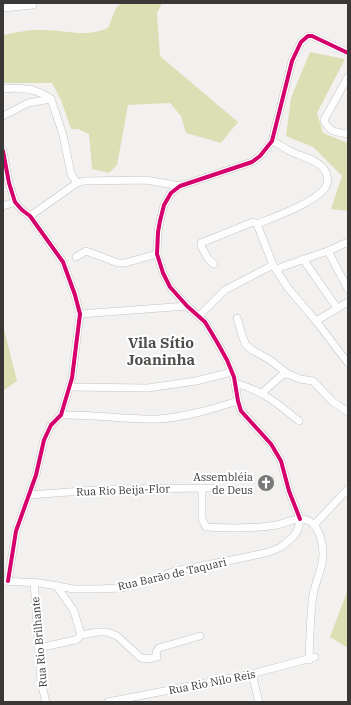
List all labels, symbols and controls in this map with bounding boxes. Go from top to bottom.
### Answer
district label: Vila Sítio Joaninha [127,333,196,369]
place label: Assembléia de Deus [193,470,253,497]
church icon: Assembléia de Deus [256,473,276,493]
street label: Rua Rio Beija-Flor [76,481,170,499]
street label: Rua Barão de Taquari [116,555,228,593]
street label: Rua Rio Brilhante [28,596,50,688]
street label: Rua Rio Nilo Reis [167,667,257,697]

